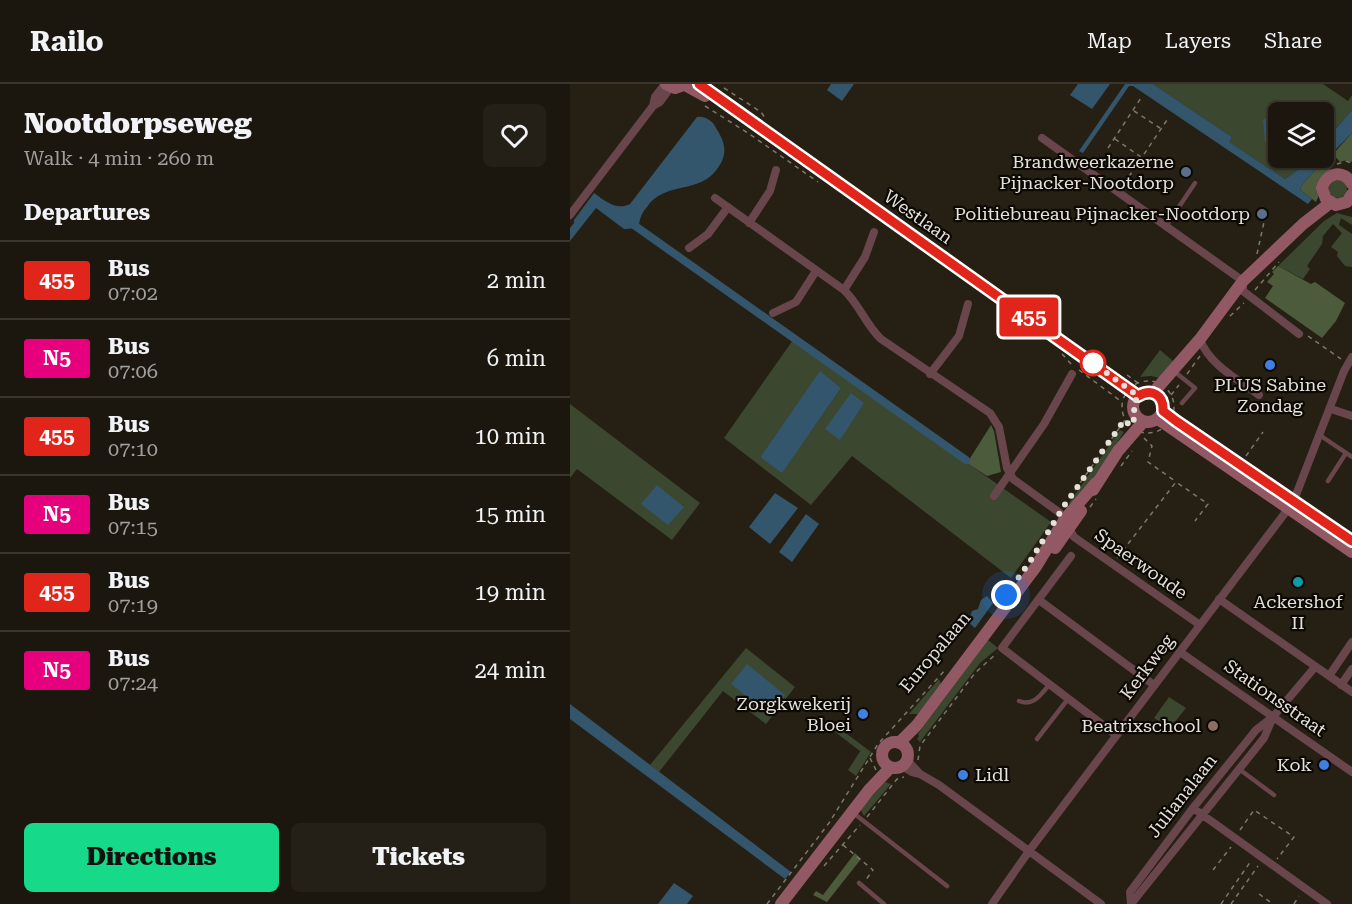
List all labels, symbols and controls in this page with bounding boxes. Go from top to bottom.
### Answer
text: Railo [30,25,104,58]
text: Map [1087,29,1132,53]
text: Layers [1165,29,1231,53]
text: Share [1264,29,1322,53]
map controls [1268,102,1334,168]
button: layers [1268,102,1334,168]
button: heart [483,104,546,167]
text: Nootdorpseweg [24,107,252,140]
text: Walk · 4 min · 260 m [24,146,214,170]
place label: Brandweerkazerne Pijnacker-Nootdorp [999,151,1174,193]
marker: Brandweerkazerne Pijnacker-Nootdorp [1179,165,1193,179]
street label: Westlaan [880,185,957,248]
text: Departures [24,200,150,225]
place label: Politiebureau Pijnacker-Nootdorp [954,203,1250,224]
marker: Politiebureau Pijnacker-Nootdorp [1255,207,1269,221]
text: Bus [108,256,150,281]
text: 455 [39,268,75,292]
text: 2 min [487,268,546,293]
text: 07:02 [108,281,158,305]
line badge: 455 [994,298,1064,336]
text: 455 [1011,305,1047,329]
text: Bus [108,334,150,359]
text: N5 [43,346,71,370]
text: 6 min [487,346,546,371]
unlabelled marker [1080,350,1106,376]
marker: PLUS Sabine Zondag [1263,358,1277,372]
text: 07:06 [108,359,158,383]
place label: PLUS Sabine Zondag [1214,374,1326,416]
text: Bus [108,412,150,437]
text: 455 [39,424,75,448]
text: 10 min [475,424,546,449]
text: 07:10 [108,437,158,461]
text: Bus [108,490,150,515]
text: N5 [43,502,71,526]
text: 15 min [475,502,546,527]
text: 07:15 [108,515,158,539]
street label: Spaerwoude [1091,524,1192,603]
text: Bus [108,568,150,593]
marker: Ackershof II [1291,575,1305,589]
text: 455 [39,580,75,604]
text: 19 min [475,580,546,605]
your location [991,580,1021,610]
place label: Ackershof II [1254,591,1343,633]
text: 07:19 [108,593,158,617]
street label: Europalaan [895,607,975,696]
street label: Kerkweg [1115,629,1178,703]
text: Bus [108,646,150,671]
street label: Stationsstraat [1220,655,1330,741]
text: N5 [43,658,71,682]
text: 24 min [475,658,546,683]
text: 07:24 [108,671,158,695]
place label: Zorgkwekerij Bloei [737,693,851,735]
marker: Zorgkwekerij Bloei [856,707,870,721]
place label: Beatrixschool [1081,715,1201,736]
marker: Beatrixschool [1206,719,1220,733]
street label: Julianalaan [1143,749,1221,842]
place label: Kok [1277,754,1312,775]
marker: Kok [1317,758,1331,772]
place label: Lidl [975,764,1009,785]
marker: Lidl [956,768,970,782]
button: Directions [24,823,279,892]
button: Tickets [291,823,546,892]

